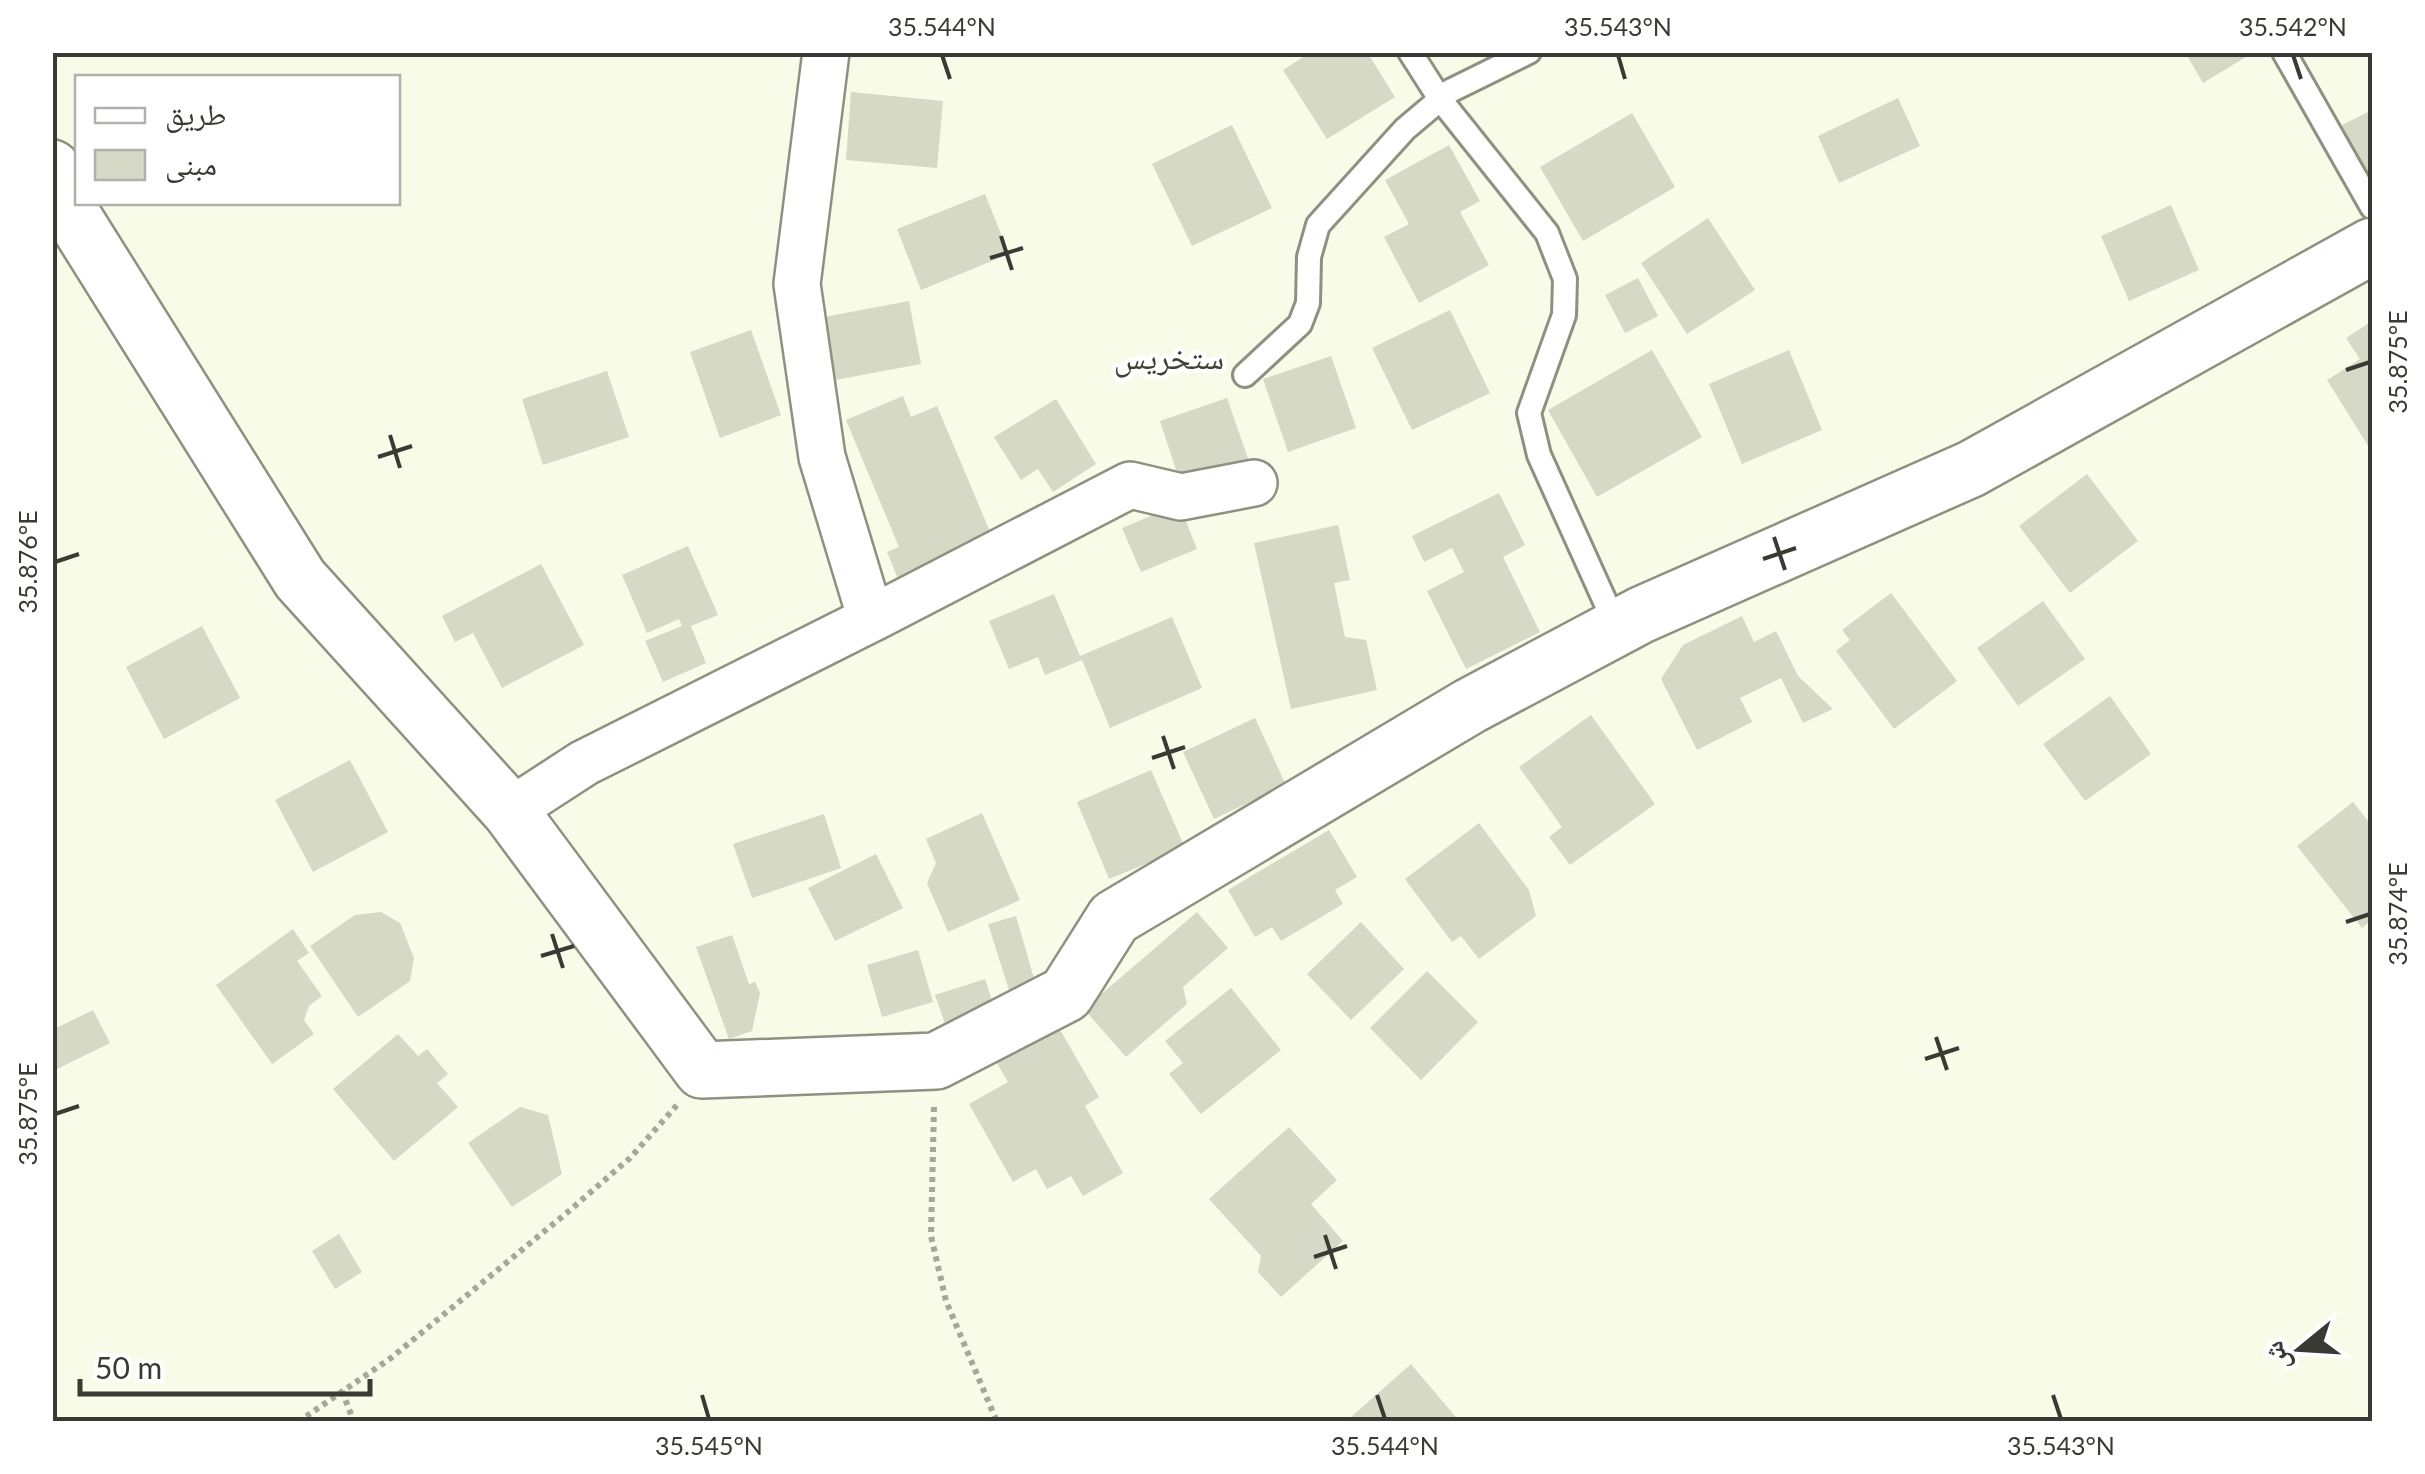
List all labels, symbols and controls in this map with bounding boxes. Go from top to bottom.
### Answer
text: 35.544°N [888,11,996,41]
text: 35.543°N [1564,11,1672,41]
text: 35.542°N [2239,11,2347,41]
legend [75,75,400,205]
text: طريق [165,95,226,133]
text: مبنى [165,145,217,183]
text: 35.875°E [2382,310,2412,414]
district label: ستخريس [1114,337,1224,378]
text: 35.876°E [12,510,42,614]
text: 35.874°E [2382,862,2412,966]
text: 35.875°E [12,1062,42,1166]
north arrow [2250,1299,2350,1399]
scale bar [80,1334,370,1396]
text: ش [2255,1337,2297,1376]
text: 50 m [95,1349,162,1385]
text: 35.545°N [655,1430,763,1460]
text: 35.544°N [1331,1430,1439,1460]
text: 35.543°N [2007,1430,2115,1460]

